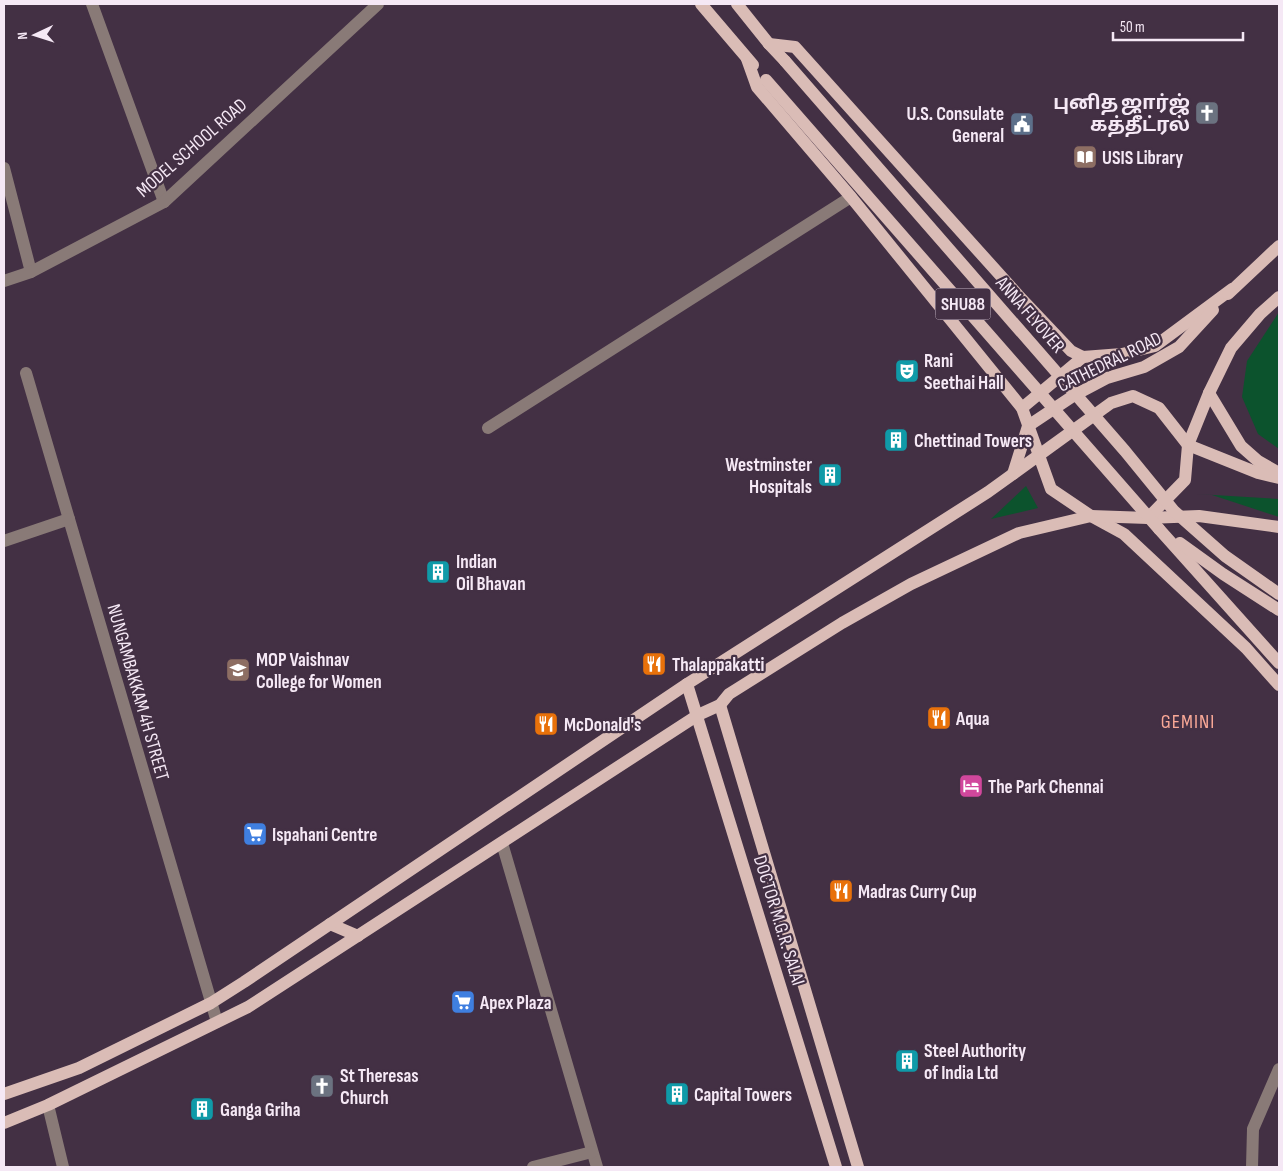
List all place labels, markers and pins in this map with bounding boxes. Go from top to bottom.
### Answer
place label: புனித ஜார்ஜ் கத்தீட்ரல் [1053,92,1190,137]
church icon: புனித ஜார்ஜ் கத்தீட்ரல் [1194,100,1220,126]
place label: U.S. Consulate General [906,103,1004,148]
public building icon: U.S. Consulate General [1009,111,1035,137]
library icon: USIS Library [1072,144,1098,170]
place label: USIS Library [1102,147,1183,170]
place label: Rani Seethai Hall [924,350,1004,395]
theatre icon: Rani Seethai Hall [894,358,920,384]
building icon: Chettinad Towers [883,427,909,453]
place label: Chettinad Towers [914,430,1032,453]
place label: Westminster Hospitals [725,454,812,499]
building icon: Westminster Hospitals [817,462,843,488]
place label: Indian Oil Bhavan [456,551,526,596]
building icon: Indian Oil Bhavan [425,559,451,585]
place label: MOP Vaishnav College for Women [256,649,382,694]
restaurant icon: Thalappakatti [641,651,667,677]
place label: Thalappakatti [672,654,764,677]
school or university icon: MOP Vaishnav College for Women [225,657,251,683]
restaurant icon: Aqua [926,705,952,731]
place label: Aqua [955,708,990,731]
restaurant icon: McDonald's [533,711,559,737]
place label: McDonald's [564,714,641,737]
hotel icon: The Park Chennai [958,773,984,799]
place label: The Park Chennai [988,776,1104,799]
supermarket icon: Ispahani Centre [242,821,268,847]
place label: Ispahani Centre [272,824,377,847]
restaurant icon: Madras Curry Cup [828,878,854,904]
place label: Madras Curry Cup [858,881,977,904]
supermarket icon: Apex Plaza [450,989,476,1015]
place label: Apex Plaza [479,992,552,1015]
place label: Steel Authority of India Ltd [924,1040,1026,1085]
building icon: Steel Authority of India Ltd [894,1048,920,1074]
place label: St Theresas Church [340,1065,419,1110]
church icon: St Theresas Church [309,1073,335,1099]
building icon: Capital Towers [664,1081,690,1107]
place label: Capital Towers [694,1084,792,1107]
building icon: Ganga Griha [189,1096,215,1122]
place label: Ganga Griha [220,1099,301,1122]

